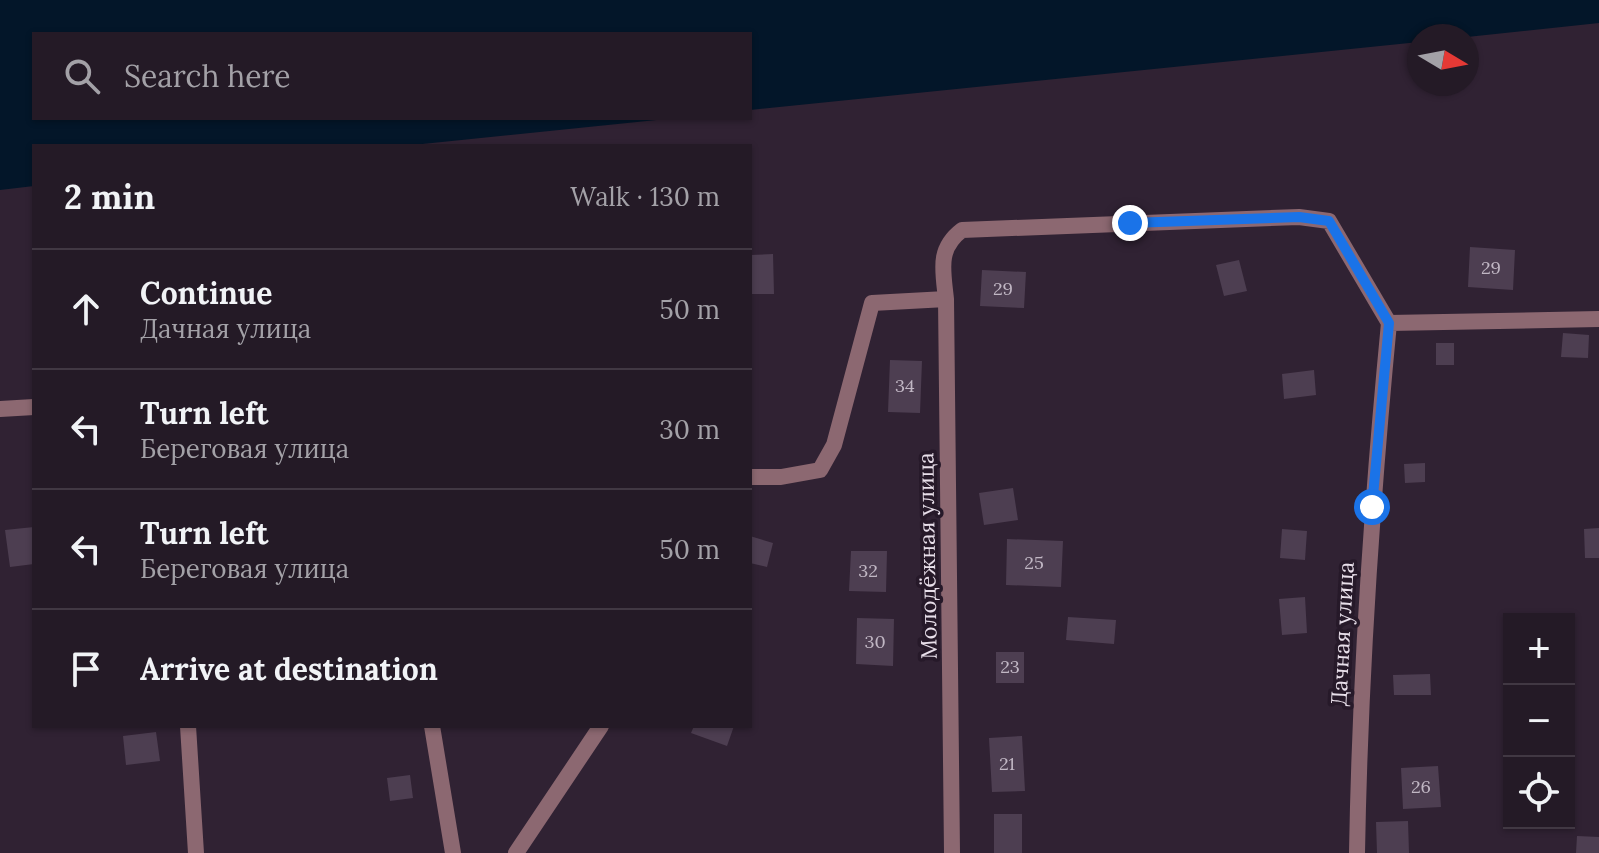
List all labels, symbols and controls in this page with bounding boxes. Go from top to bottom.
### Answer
north arrow [1407,24,1479,96]
search box [32,32,752,120]
icon: search [60,54,104,98]
text: Search here [124,57,291,95]
text: 2 min [64,175,155,218]
text: Walk · 130 m [570,180,720,213]
route end [1112,205,1148,241]
house number: 29 [1481,256,1501,279]
text: Continue [140,274,272,312]
house number: 29 [993,277,1013,300]
icon: ahead [64,287,108,331]
text: 50 m [660,293,720,326]
text: Дачная улица [140,312,311,345]
house number: 34 [895,374,915,397]
text: Turn left [140,394,268,432]
icon: left [64,407,108,451]
text: 30 m [659,413,720,446]
text: Береговая улица [140,432,349,465]
street label: Молодёжная улица [911,452,943,660]
route start [1354,489,1390,525]
text: Turn left [140,514,268,552]
icon: left [64,527,108,571]
text: 50 m [660,533,720,566]
house number: 25 [1024,551,1044,574]
text: Береговая улица [140,552,349,585]
house number: 32 [858,559,878,582]
street label: Дачная улица [1324,561,1360,707]
map controls [1503,613,1575,829]
button: + [1503,613,1575,685]
house number: 30 [864,630,886,653]
icon: arrive [64,647,108,691]
text: Arrive at destination [140,650,438,688]
house number: 23 [1000,655,1020,678]
button: − [1503,685,1575,757]
house number: 21 [999,752,1015,775]
button: locate [1503,757,1575,829]
house number: 26 [1411,775,1431,798]

